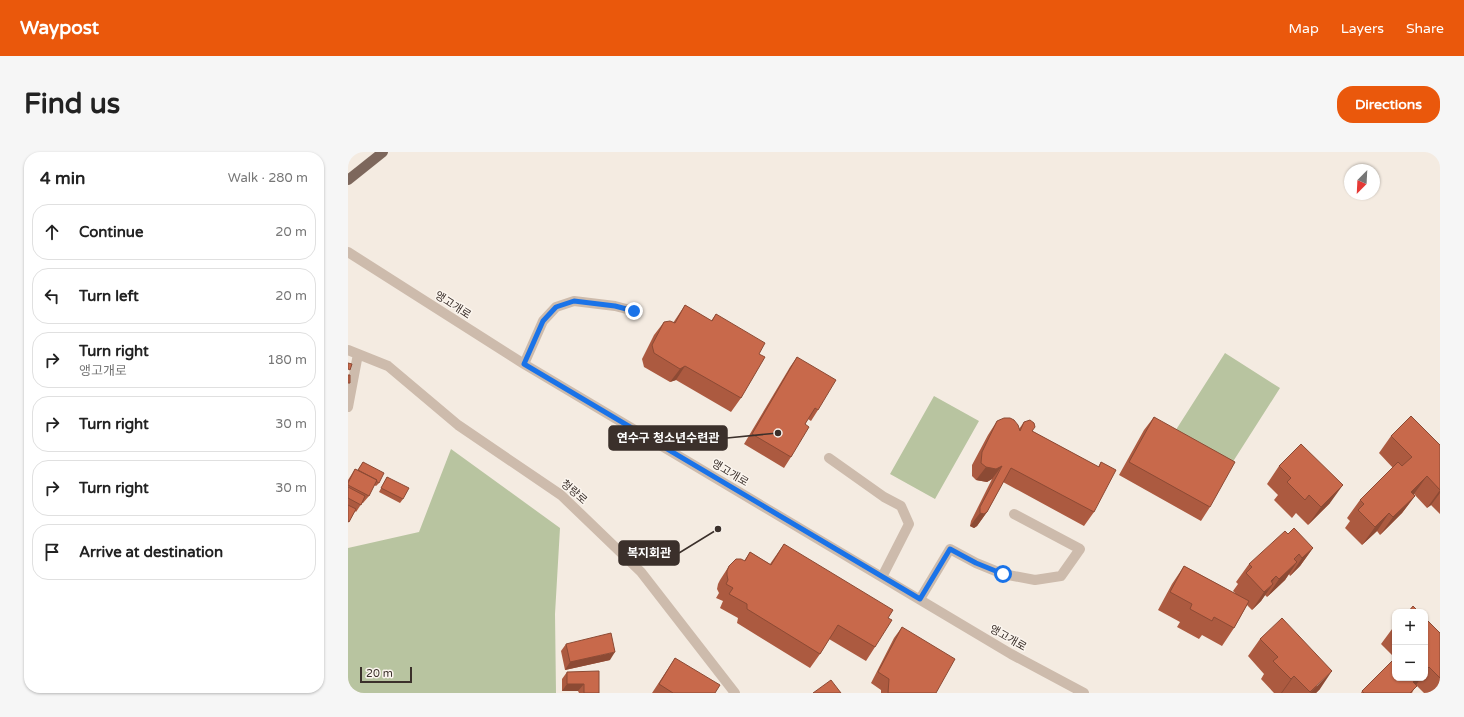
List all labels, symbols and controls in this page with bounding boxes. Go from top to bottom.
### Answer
text: Waypost [20,17,99,39]
text: Map [1289,20,1319,37]
text: Layers [1341,20,1384,37]
text: Share [1406,20,1444,37]
button: Directions [1337,86,1440,123]
text: Find us [24,87,120,121]
north arrow [1344,164,1380,200]
text: 4 min [40,168,85,189]
text: Walk · 280 m [228,170,308,186]
icon: ahead [41,221,63,243]
text: Continue [79,223,143,241]
text: 20 m [275,224,307,240]
icon: left [41,285,63,307]
text: Turn left [79,287,139,305]
text: 20 m [275,288,307,304]
street label: 앵고개로 [432,289,474,321]
route end [625,302,643,320]
text: Turn right [79,342,149,360]
icon: right [41,349,63,371]
text: 180 m [267,352,307,368]
text: 앵고개로 [79,363,127,379]
icon: right [41,413,63,435]
text: Turn right [79,415,149,433]
text: 30 m [275,416,307,432]
callout: 연수구 청소년수련관 [609,426,727,450]
text: 연수구 청소년수련관 [617,431,719,445]
street label: 앵고개로 [709,457,751,489]
icon: right [41,477,63,499]
street label: 청량로 [558,477,590,507]
text: Turn right [79,479,149,497]
text: 30 m [275,480,307,496]
icon: arrive [41,541,63,563]
callout: 복지회관 [619,541,679,565]
text: Arrive at destination [79,543,223,561]
text: 복지회관 [627,546,671,560]
route start [994,565,1012,583]
map controls [1392,609,1428,681]
button: + [1392,609,1428,645]
street label: 앵고개로 [987,622,1029,654]
button: − [1392,645,1428,681]
scale bar [360,665,412,684]
text: 20 m [366,667,393,680]

